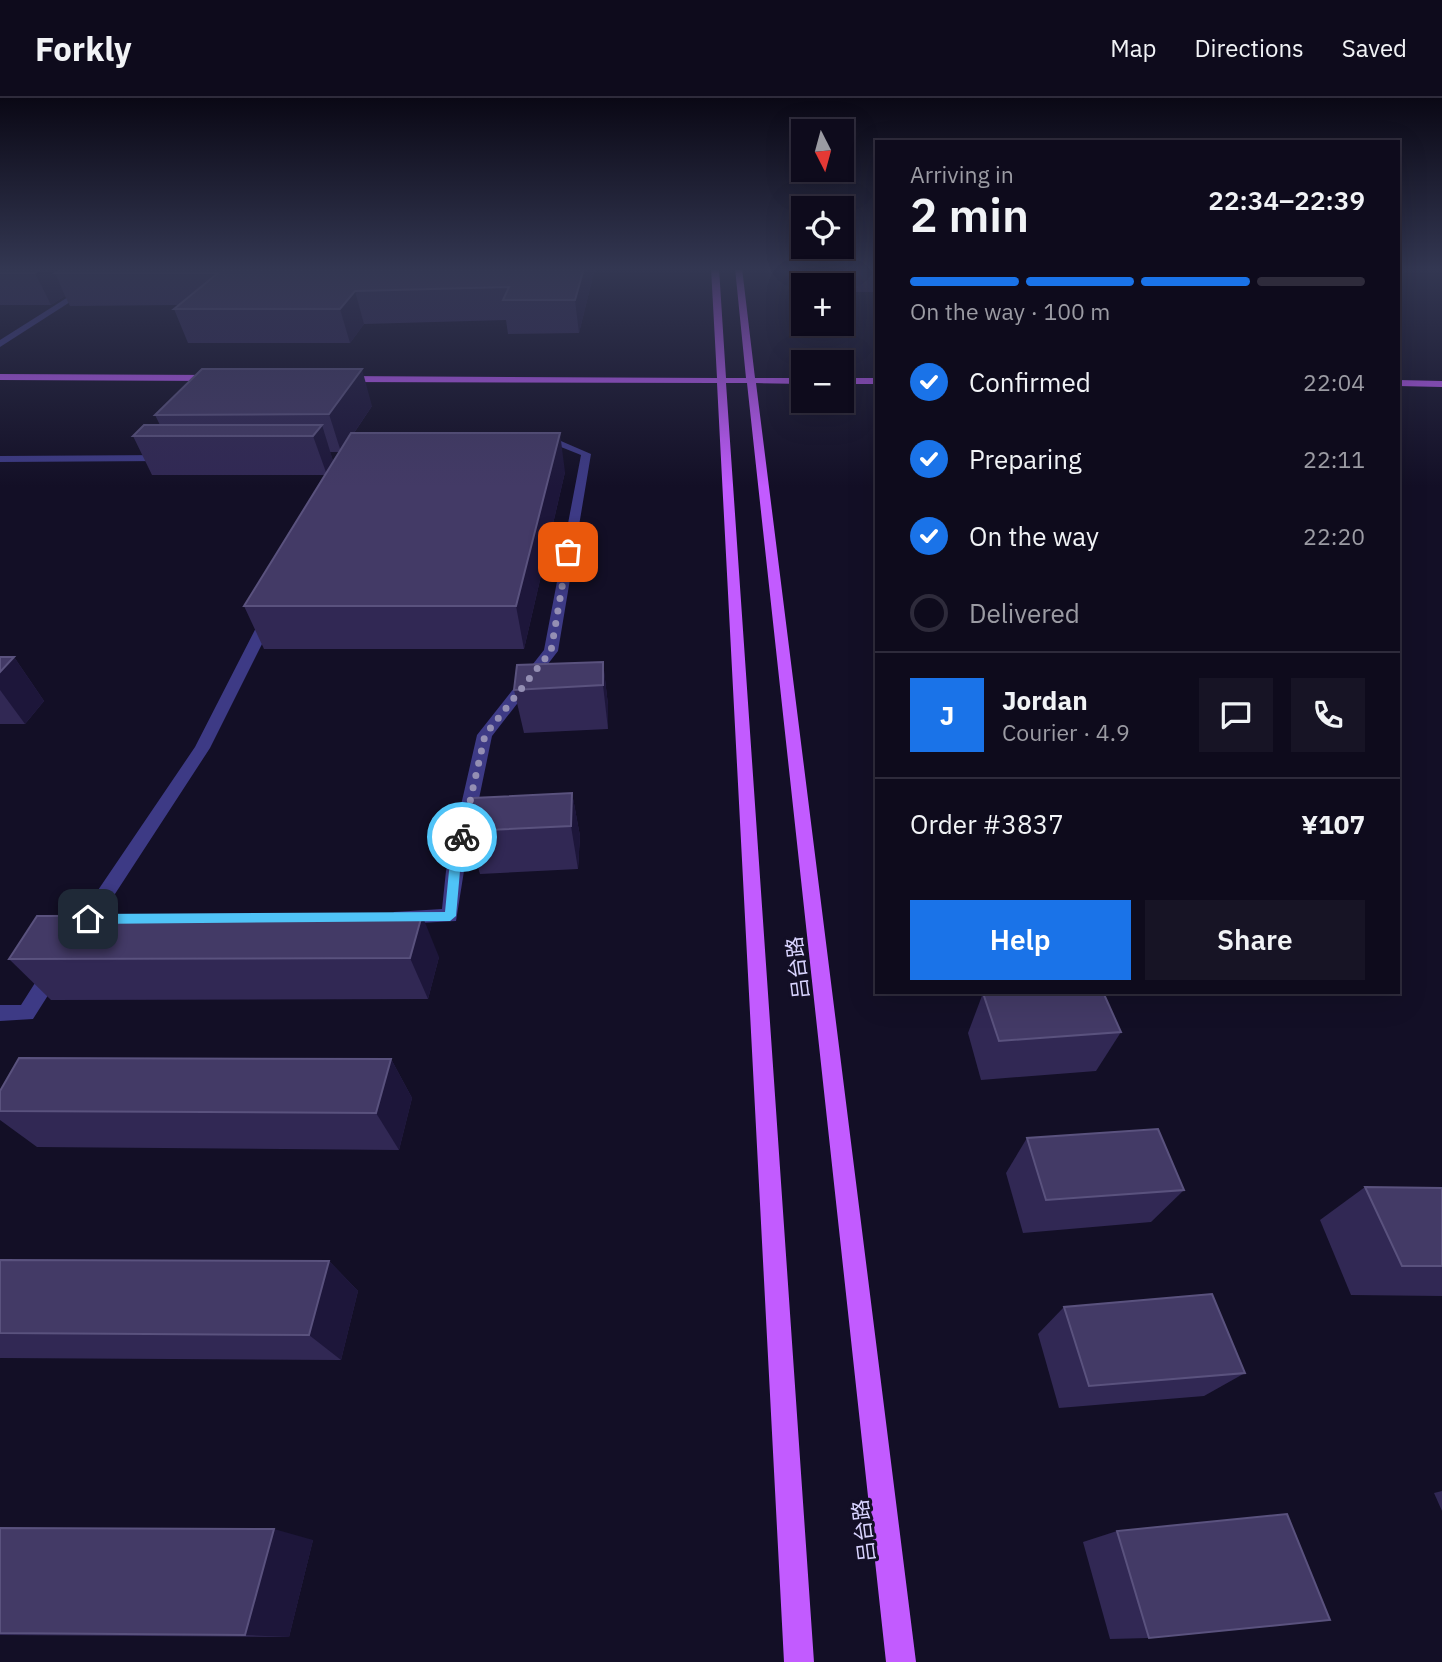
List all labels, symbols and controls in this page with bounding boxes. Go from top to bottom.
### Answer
text: Forkly [35,27,132,70]
text: Map [1110,32,1156,64]
text: Directions [1194,32,1304,64]
text: Saved [1342,32,1407,64]
north arrow [791,119,854,182]
map controls [791,119,854,413]
text: Arriving in [910,159,1014,189]
text: 22:34–22:39 [1208,183,1365,217]
text: 2 min [910,185,1029,245]
button: locate [791,196,854,259]
button: + [791,273,854,336]
text: On the way · 100 m [910,296,1110,326]
button: − [791,350,854,413]
icon: check [910,363,948,401]
text: Confirmed [969,365,1091,399]
text: 22:04 [1303,367,1365,397]
icon: check [910,440,948,478]
text: Preparing [969,442,1082,476]
text: 22:11 [1303,444,1365,474]
icon: check [910,517,948,555]
text: On the way [969,519,1099,553]
text: 22:20 [1303,521,1365,551]
pin [538,522,598,582]
icon: bag [549,533,587,571]
text: Delivered [969,596,1080,630]
button: chat [1199,678,1273,752]
button: phone [1291,678,1365,752]
text: Jordan [1002,683,1088,717]
text: J [940,698,954,732]
text: Courier · 4.9 [1002,717,1130,747]
courier [427,802,497,872]
text: Order #3837 [910,807,1064,841]
text: ¥107 [1301,807,1365,841]
icon: bike [443,818,481,856]
pin [58,889,118,949]
icon: home [69,900,107,938]
button: Help [910,900,1131,980]
button: Share [1145,900,1365,980]
street label: 吕台路 [779,935,815,1001]
street label: 吕台路 [845,1498,881,1564]

